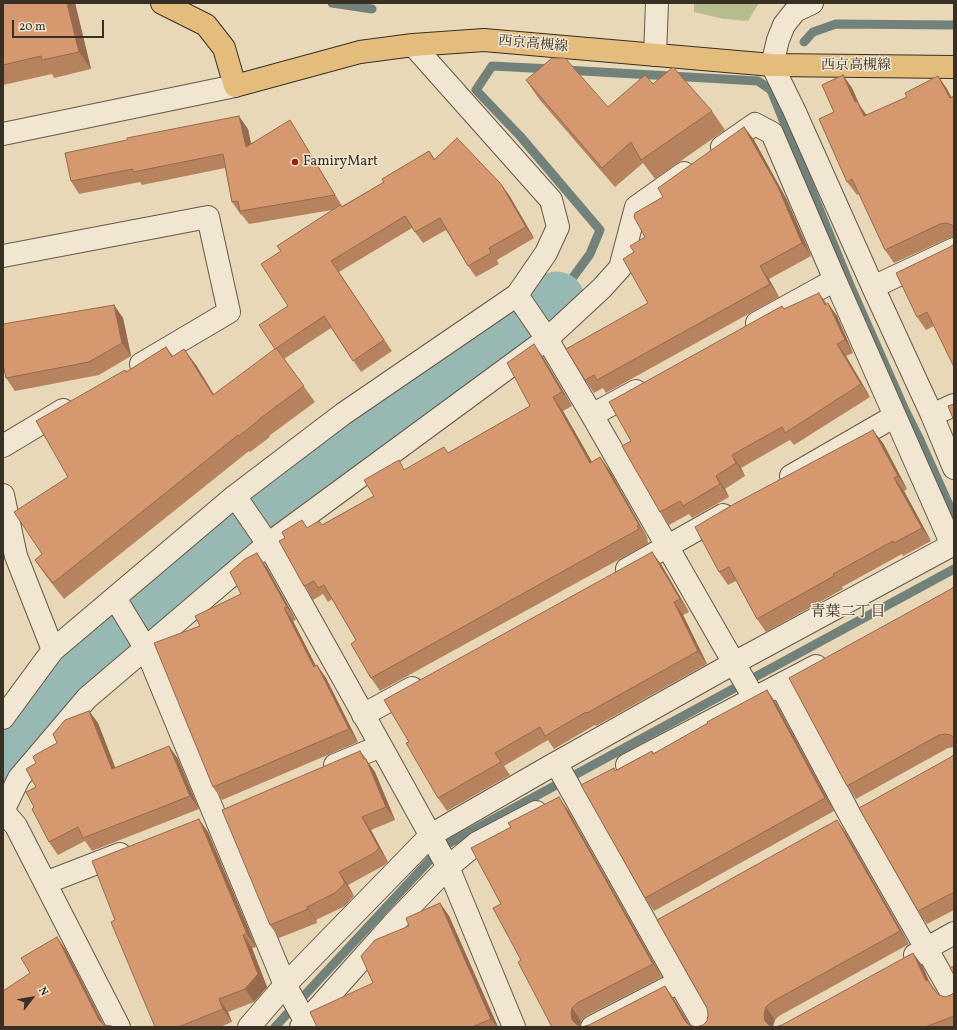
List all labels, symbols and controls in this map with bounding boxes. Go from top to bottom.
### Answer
scale bar [14,12,106,38]
text: 20 m [19,19,46,35]
street label: 西京高槻線 [497,34,569,56]
street label: 西京高槻線 [821,58,891,74]
place label: FamiryMart [303,154,378,170]
marker: FamiryMart [290,157,300,167]
district label: 青葉二丁目 [811,604,885,622]
north arrow [12,978,52,1018]
text: N [34,984,51,999]

